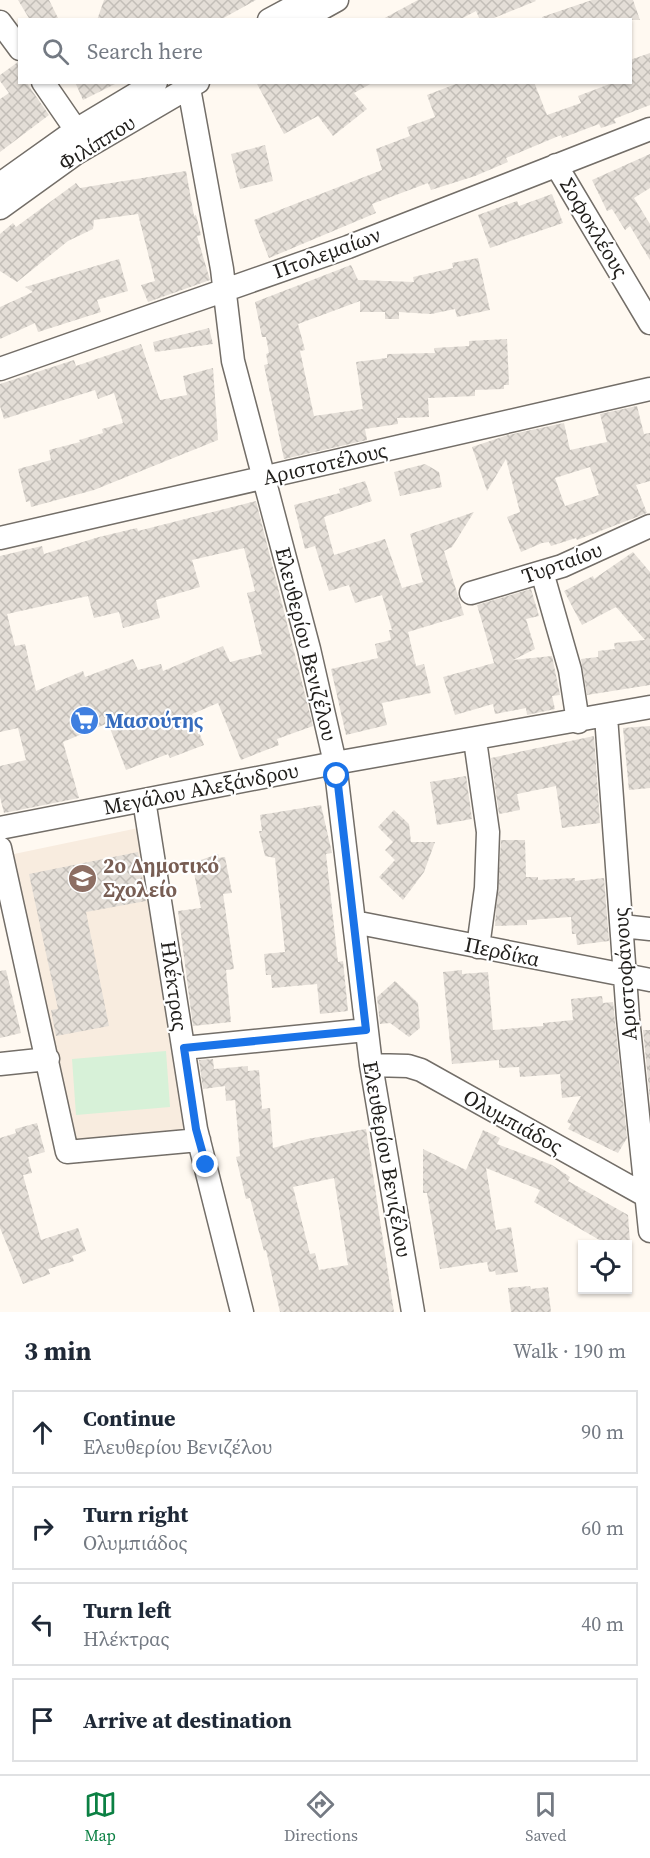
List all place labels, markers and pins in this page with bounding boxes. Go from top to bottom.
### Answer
supermarket icon: Μασούτης [68,705,100,737]
place label: Μασούτης [105,706,204,735]
place label: 2ο Δημοτικό Σχολείο [103,851,219,904]
school or university icon: 2ο Δημοτικό Σχολείο [66,862,98,894]

